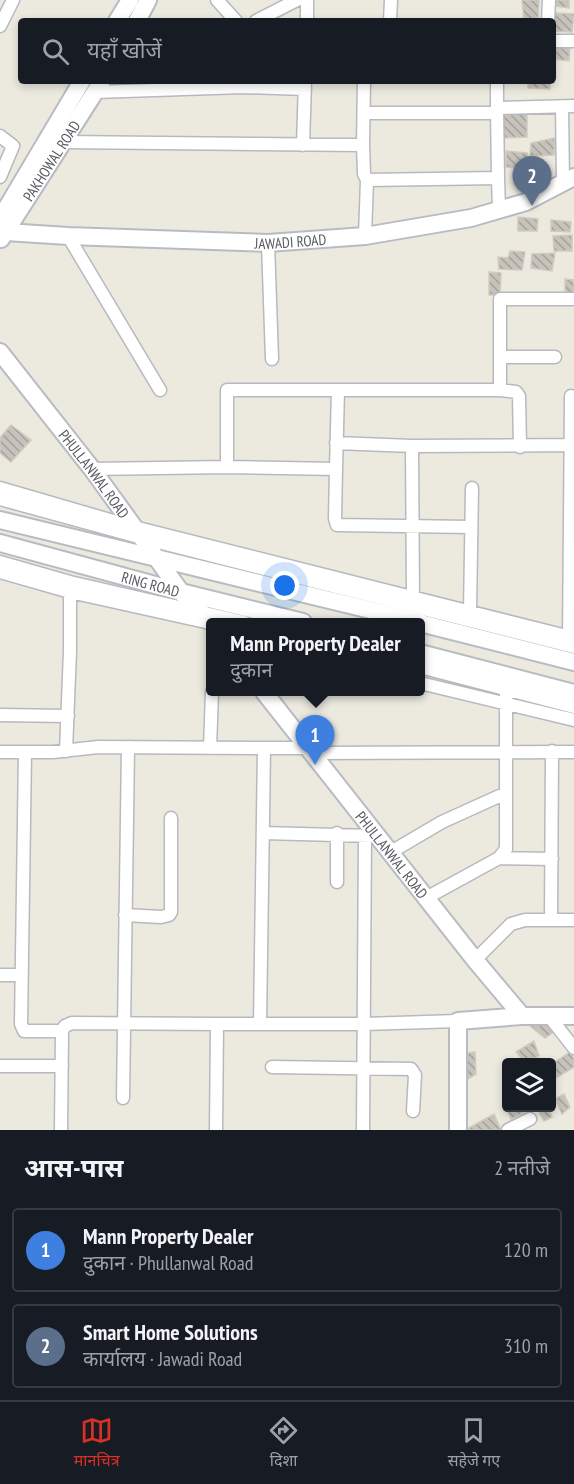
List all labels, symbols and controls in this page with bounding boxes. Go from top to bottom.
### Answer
search box [18,18,556,84]
icon: search [39,35,72,68]
text: यहाँ खोजें [87,36,162,64]
street label: PAKHOWAL ROAD [18,117,84,204]
pin: 2 [512,156,552,206]
street label: JAWADI ROAD [253,229,327,253]
street label: PHULLANWAL ROAD [55,426,134,522]
street label: RING ROAD [120,567,182,601]
your location [270,571,299,600]
popup [206,618,425,696]
text: Mann Property Dealer [230,629,401,657]
text: दुकान [230,657,273,683]
pin: 1 [296,716,334,765]
street label: PHULLANWAL ROAD [352,807,432,902]
map controls [502,1058,556,1112]
button: layers [502,1058,556,1112]
text: आस-पास [24,1151,124,1184]
text: 2 नतीजे [494,1155,550,1181]
text: Mann Property Dealer [83,1222,254,1250]
text: 1 [41,1237,50,1263]
text: 120 m [504,1237,548,1263]
text: दुकान · Phullanwal Road [83,1250,253,1276]
text: Smart Home Solutions [83,1318,258,1346]
text: 2 [41,1333,50,1359]
text: 310 m [504,1333,548,1359]
text: कार्यालय · Jawadi Road [83,1346,242,1372]
tab: मानचित्र [74,1414,120,1473]
tab: दिशा [267,1414,300,1473]
tab: सहेजे गए [448,1414,500,1473]

